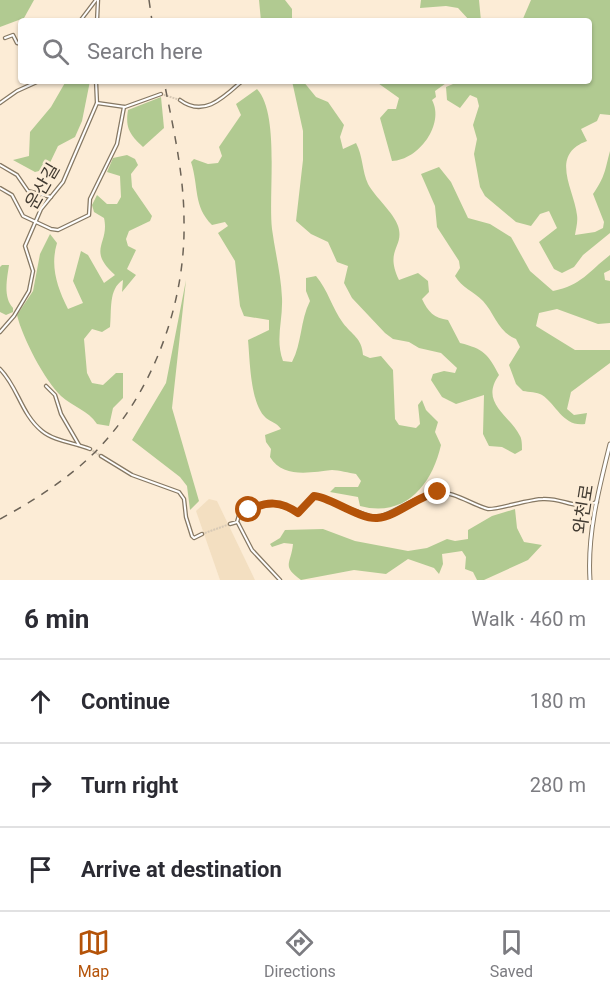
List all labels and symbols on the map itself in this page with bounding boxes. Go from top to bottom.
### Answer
street label: 운산길 [20,159,64,213]
route end [424,478,450,504]
street label: 와천로 [569,483,597,535]
route start [235,496,261,522]

